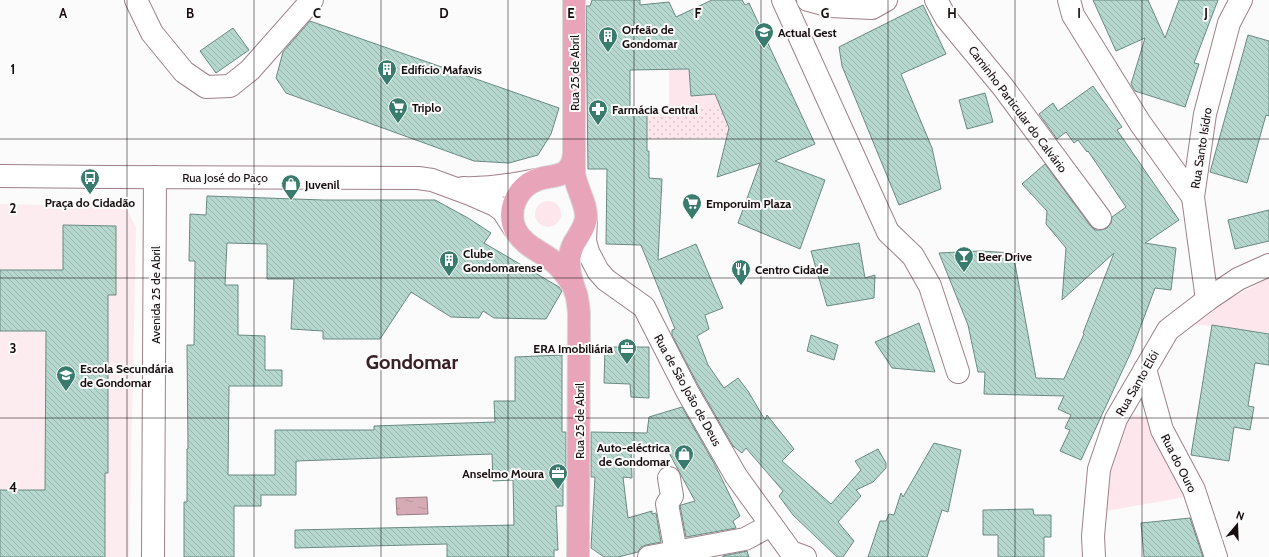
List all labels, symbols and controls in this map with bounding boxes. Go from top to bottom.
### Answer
text: A [59,5,68,21]
text: B [186,5,194,21]
text: C [313,5,321,21]
text: D [439,5,449,21]
text: E [567,5,575,21]
text: F [695,5,702,21]
text: G [821,5,830,21]
text: H [947,5,957,21]
text: I [1077,5,1081,21]
text: J [1203,5,1208,21]
school or university icon: Actual Gest [753,21,775,49]
place label: Orfeão de Gondomar [622,22,677,51]
building icon: Orfeão de Gondomar [597,25,619,53]
place label: Actual Gest [778,25,837,40]
street label: Rua 25 de Abril [567,35,582,111]
street label: Caminho Particular do Calvário [965,43,1071,176]
building icon: Edifício Mafavis [376,58,398,86]
text: 1 [11,61,15,77]
place label: Edifício Mafavis [401,62,482,77]
supermarket icon: Triplo [387,96,409,124]
pharmacy icon: Farmácia Central [587,98,609,126]
place label: Triplo [412,100,441,115]
place label: Farmácia Central [612,102,698,117]
street label: Rua Santo Isídro [1187,106,1215,190]
bus stop icon: Praça do Cidadão [79,167,101,195]
street label: Rua José do Paço [182,170,268,185]
shop icon: Juvenil [280,173,302,201]
place label: Juvenil [304,177,340,192]
supermarket icon: Emporuim Plaza [681,192,703,220]
place label: Praça do Cidadão [45,195,135,210]
place label: Emporuim Plaza [706,196,791,211]
text: 2 [10,200,17,216]
bar icon: Beer Drive [953,245,975,273]
street label: Avenida 25 de Abril [148,246,163,344]
place label: Clube Gondomarense [463,246,542,275]
building icon: Clube Gondomarense [438,249,460,277]
place label: Beer Drive [978,249,1032,264]
restaurant icon: Centro Cidade [730,258,752,286]
place label: Centro Cidade [755,262,829,277]
street label: Rua de São João de Deus [651,331,725,449]
office icon: ERA Imobiliária [616,337,638,365]
text: 3 [9,340,17,356]
place label: ERA Imobiliária [533,341,613,356]
street label: Rua Santo Elói [1112,348,1162,418]
district label: Gondomar [366,350,459,374]
place label: Escola Secundária de Gondomar [80,361,173,390]
school or university icon: Escola Secundária de Gondomar [55,364,77,392]
street label: Rua 25 de Abril [572,383,587,459]
street label: Rua do Ouro [1158,431,1200,495]
place label: Auto-eléctrica de Gondomar [597,440,670,469]
shop icon: Auto-eléctrica de Gondomar [673,443,695,471]
office icon: Anselmo Moura [547,462,569,490]
place label: Anselmo Moura [462,466,544,481]
text: 4 [9,479,17,495]
north arrow [1217,505,1257,545]
text: N [1234,508,1246,523]

